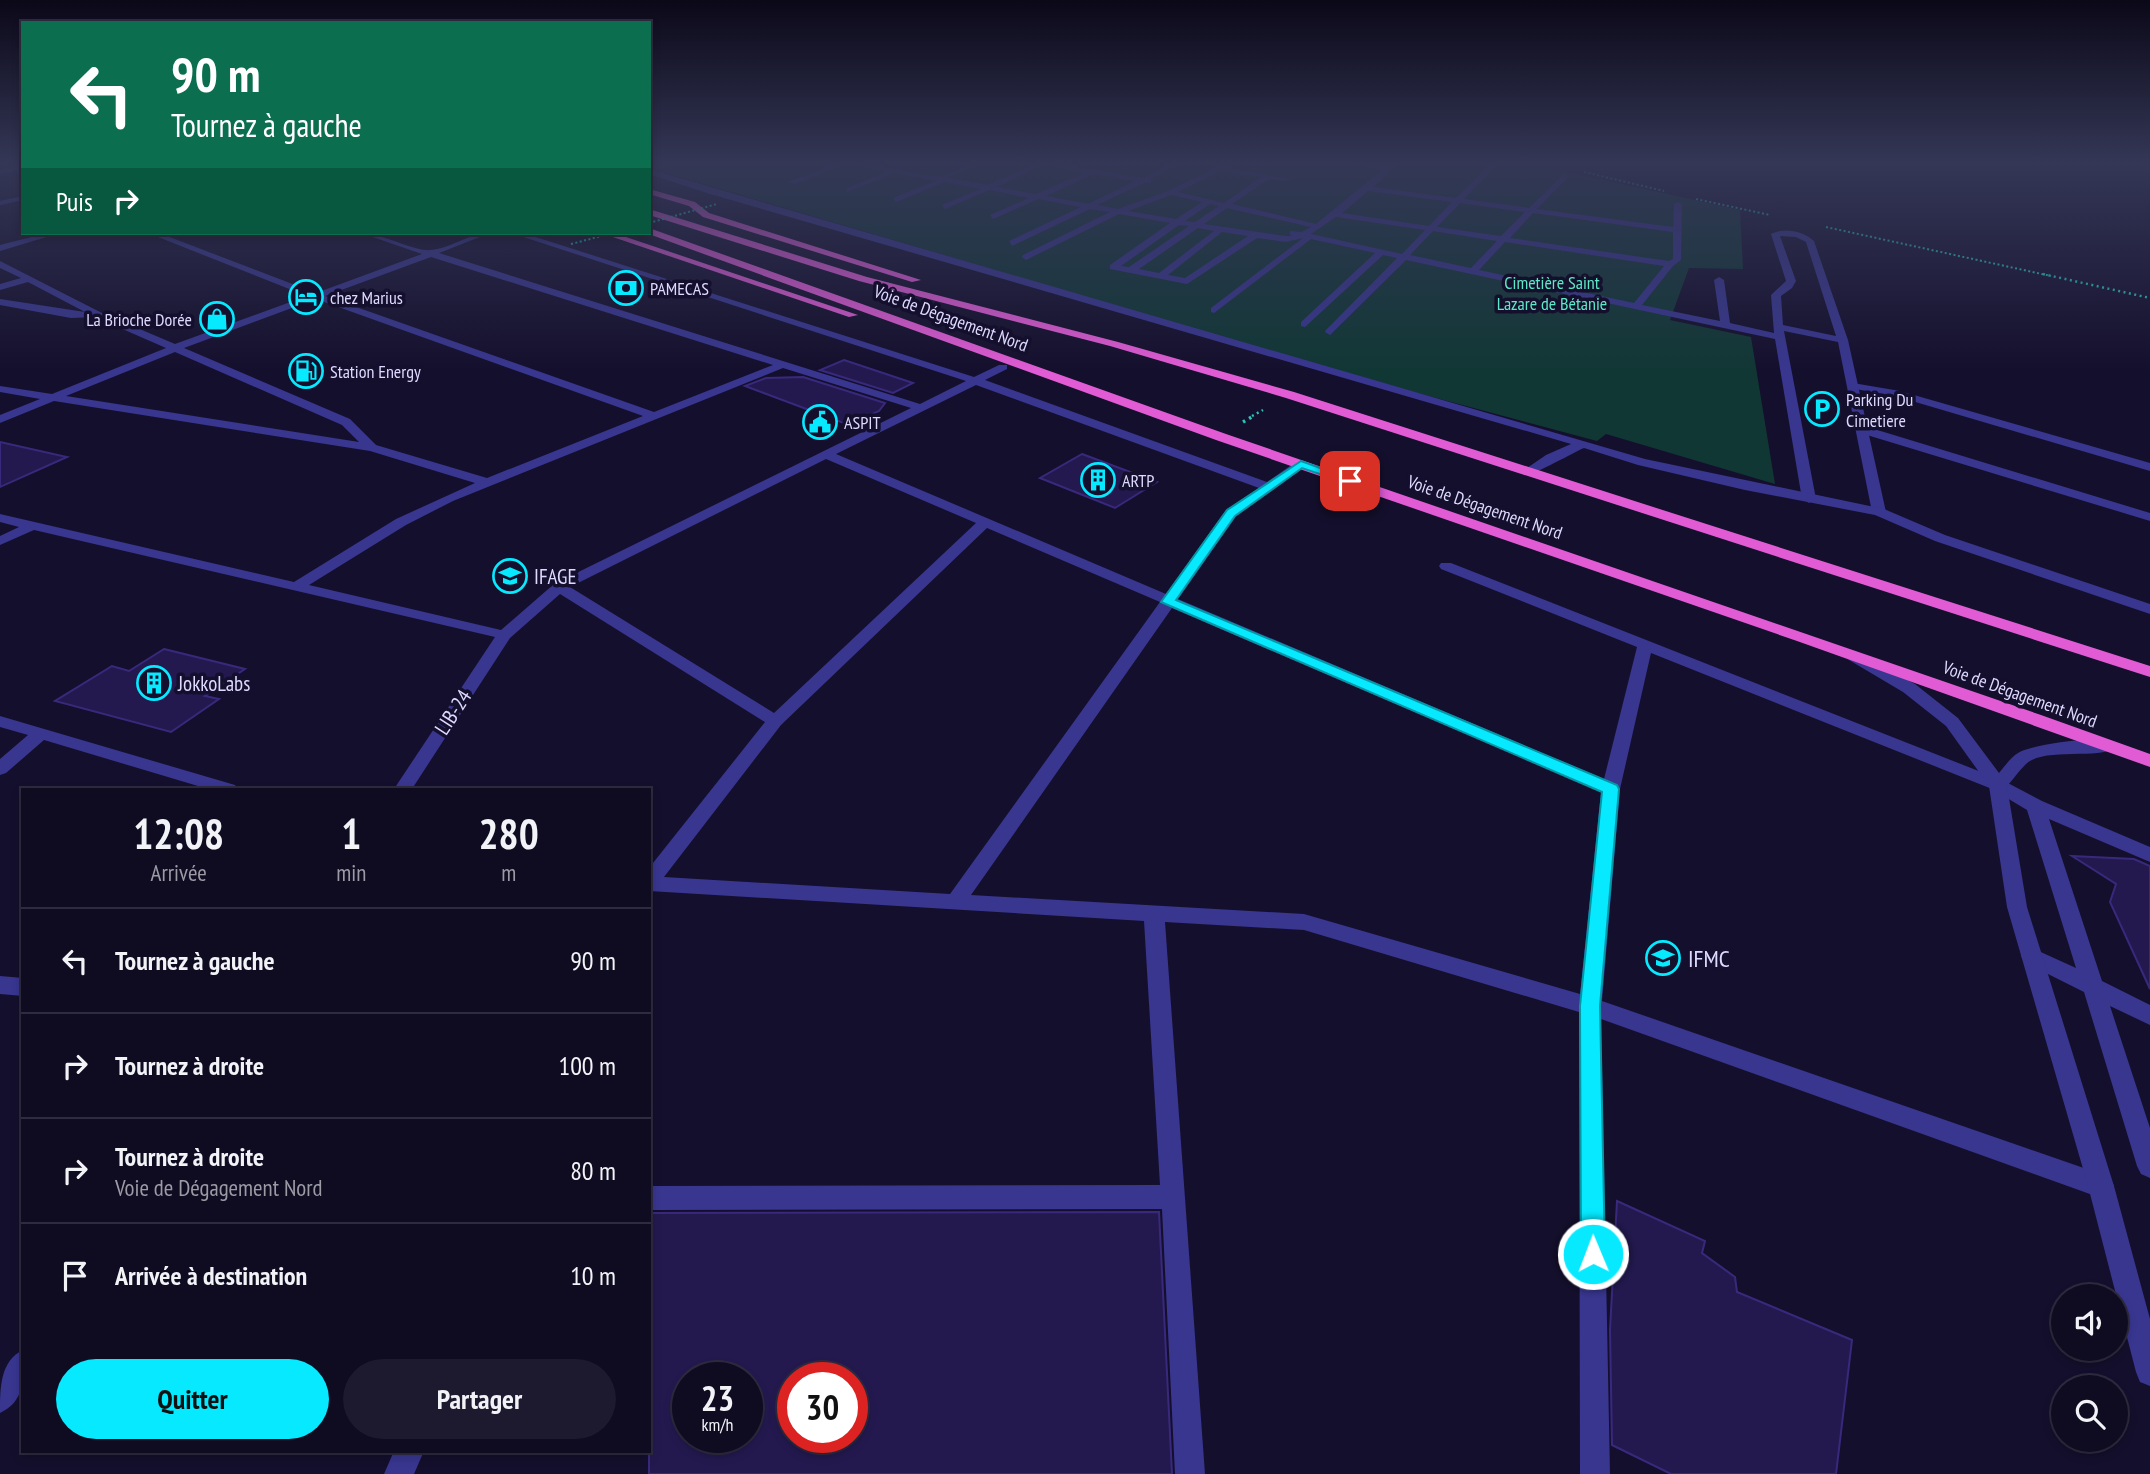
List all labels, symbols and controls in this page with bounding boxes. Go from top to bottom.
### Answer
text: 90 m [171,42,260,106]
icon: left [56,49,147,140]
text: Tournez à gauche [171,104,362,146]
icon: right [107,182,145,220]
text: Puis [56,185,93,218]
bank icon: PAMECAS [607,269,645,307]
park label: Cimetière Saint Lazare de Bétanie [1497,271,1607,315]
place label: PAMECAS [650,277,709,300]
hotel icon: chez Marius [287,278,325,316]
street label: Voie de Dégagement Nord [870,279,1031,357]
place label: chez Marius [330,286,403,309]
shop icon: La Brioche Dorée [198,300,236,338]
place label: La Brioche Dorée [86,308,192,331]
fuel station icon: Station Energy [287,352,325,390]
place label: Station Energy [330,360,421,383]
place label: Parking Du Cimetiere [1846,388,1913,432]
parking icon: Parking Du Cimetiere [1803,390,1841,428]
public building icon: ASPIT [801,403,839,441]
place label: ASPIT [844,411,881,434]
pin [1320,451,1380,511]
building icon: ARTP [1079,461,1117,499]
icon: arrive [1331,462,1369,500]
place label: ARTP [1122,469,1154,492]
street label: Voie de Dégagement Nord [1404,469,1566,544]
school or university icon: IFAGE [491,557,529,595]
place label: IFAGE [534,563,576,590]
street label: Voie de Dégagement Nord [1939,655,2100,733]
building icon: JokkoLabs [135,664,173,702]
place label: JokkoLabs [177,670,250,697]
street label: LIB-24 [428,684,478,740]
text: 12:08 [133,806,224,861]
text: 1 [341,806,361,861]
text: 280 [479,806,539,861]
text: Arrivée [151,858,207,887]
text: min [336,858,366,887]
text: m [501,858,516,887]
school or university icon: IFMC [1644,939,1682,977]
icon: left [56,942,94,980]
place label: IFMC [1688,943,1730,974]
text: Tournez à gauche [115,944,275,977]
text: 90 m [570,944,616,977]
icon: right [56,1047,94,1085]
text: Tournez à droite [115,1049,264,1082]
text: 100 m [558,1049,616,1082]
text: Tournez à droite [115,1140,264,1173]
icon: right [56,1152,94,1190]
text: 80 m [570,1154,616,1187]
text: Voie de Dégagement Nord [115,1173,322,1202]
position arrow [1556,1217,1630,1291]
icon: arrive [56,1257,94,1295]
text: Arrivée à destination [115,1259,307,1292]
text: 10 m [570,1259,616,1292]
map controls [2051,1284,2128,1452]
button: sound [2051,1284,2128,1361]
button: Quitter [56,1359,329,1439]
button: Partager [343,1359,616,1439]
speed limit sign: 30 [777,1362,868,1453]
text: 23 [701,1375,734,1421]
button: search [2051,1375,2128,1452]
text: km/h [702,1413,733,1436]

